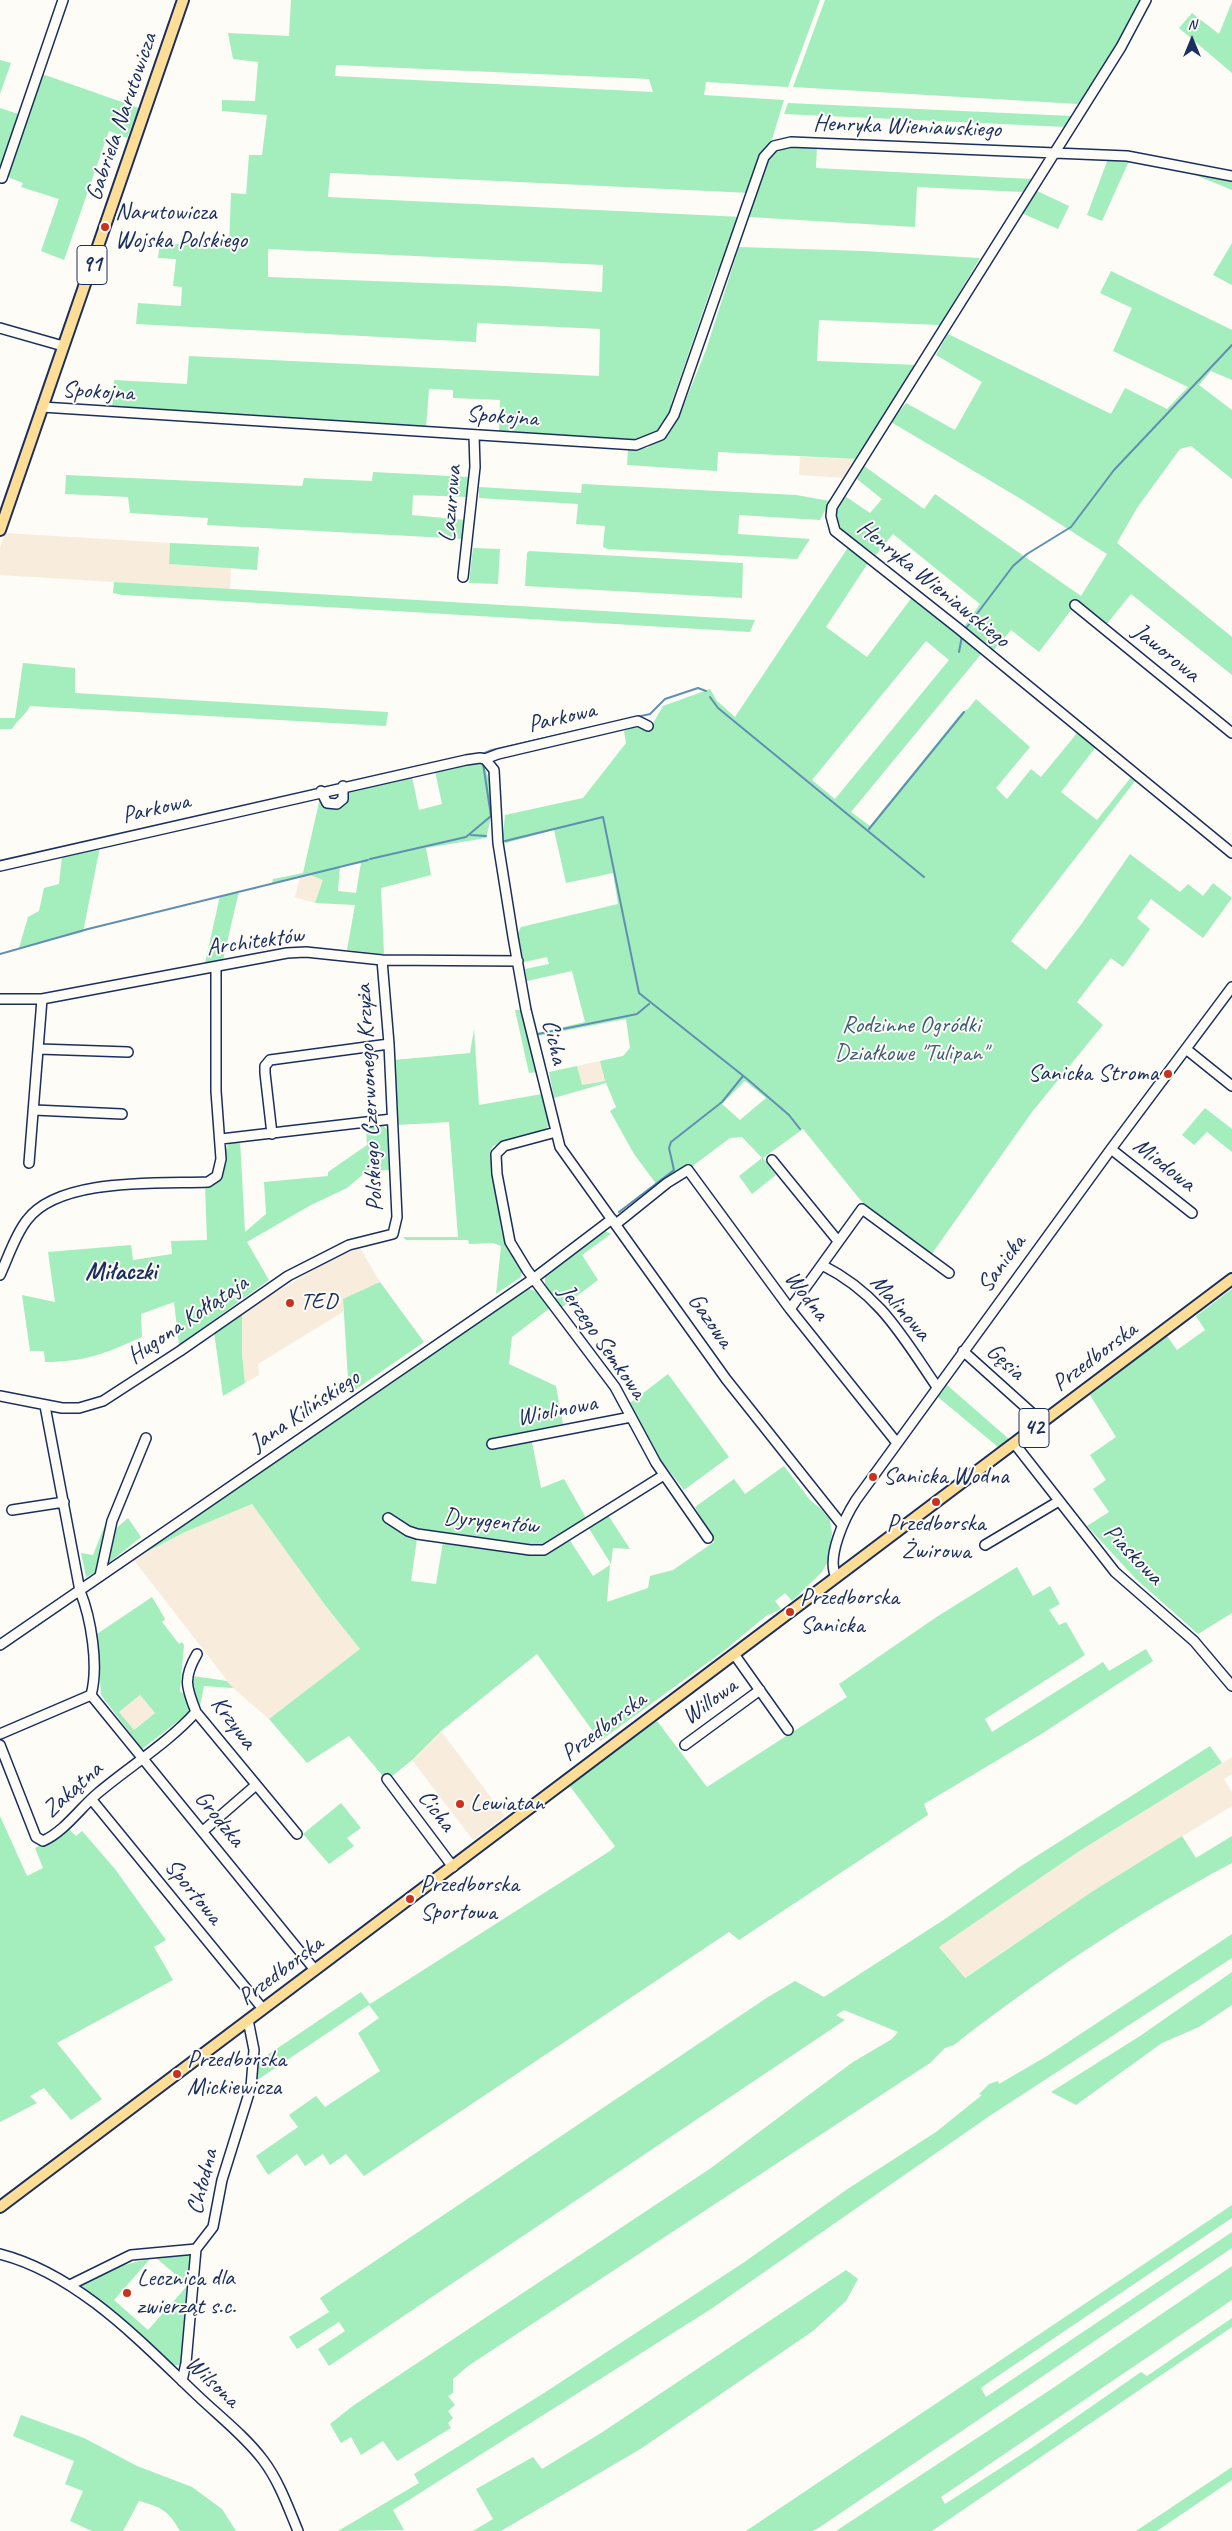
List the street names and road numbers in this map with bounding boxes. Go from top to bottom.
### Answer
street label: Gabriela Narutowicza [80,29,164,205]
street label: Henryka Wieniawskiego [813,109,1001,145]
road number: 91 [77,246,107,284]
street label: Spokojna [61,376,135,408]
street label: Spokojna [465,400,539,434]
street label: Lazurowa [433,464,469,544]
street label: Henryka Wieniawskiego [851,514,1015,654]
street label: Jaworowa [1127,617,1205,689]
street label: Parkowa [525,696,599,740]
street label: Parkowa [119,787,193,831]
street label: Architektów [205,921,305,963]
street label: Polskiego Czerwonego Krzyża [350,984,390,1212]
street label: Cicha [535,1017,573,1067]
street label: Miodowa [1127,1132,1201,1198]
street label: Sanicka [971,1230,1033,1298]
street label: Wodna [778,1265,834,1327]
street label: Hugona Kołłątaja [122,1269,254,1371]
street label: Malinowa [863,1269,937,1347]
street label: Jerzego Semkowa [552,1279,652,1405]
street label: Gazowa [681,1288,739,1354]
street label: Przedborska [1047,1316,1143,1398]
street label: Gęsia [980,1337,1030,1387]
street label: Jana Kilińskiego [245,1364,365,1458]
street label: Wiolinowa [515,1389,599,1433]
road number: 42 [1019,1409,1049,1448]
street label: Dyrygentów [442,1503,540,1541]
street label: Piaskowa [1097,1518,1169,1592]
street label: Willowa [677,1672,743,1732]
street label: Przedborska [556,1686,652,1768]
street label: Krzywa [204,1691,262,1755]
street label: Zakątna [37,1756,109,1824]
street label: Cicha [411,1784,461,1838]
street label: Grodzka [188,1785,250,1853]
street label: Sportowa [158,1853,228,1931]
street label: Przedborska [233,1930,329,2012]
street label: Chłodna [181,2146,225,2218]
street label: Wilsona [179,2350,245,2414]

